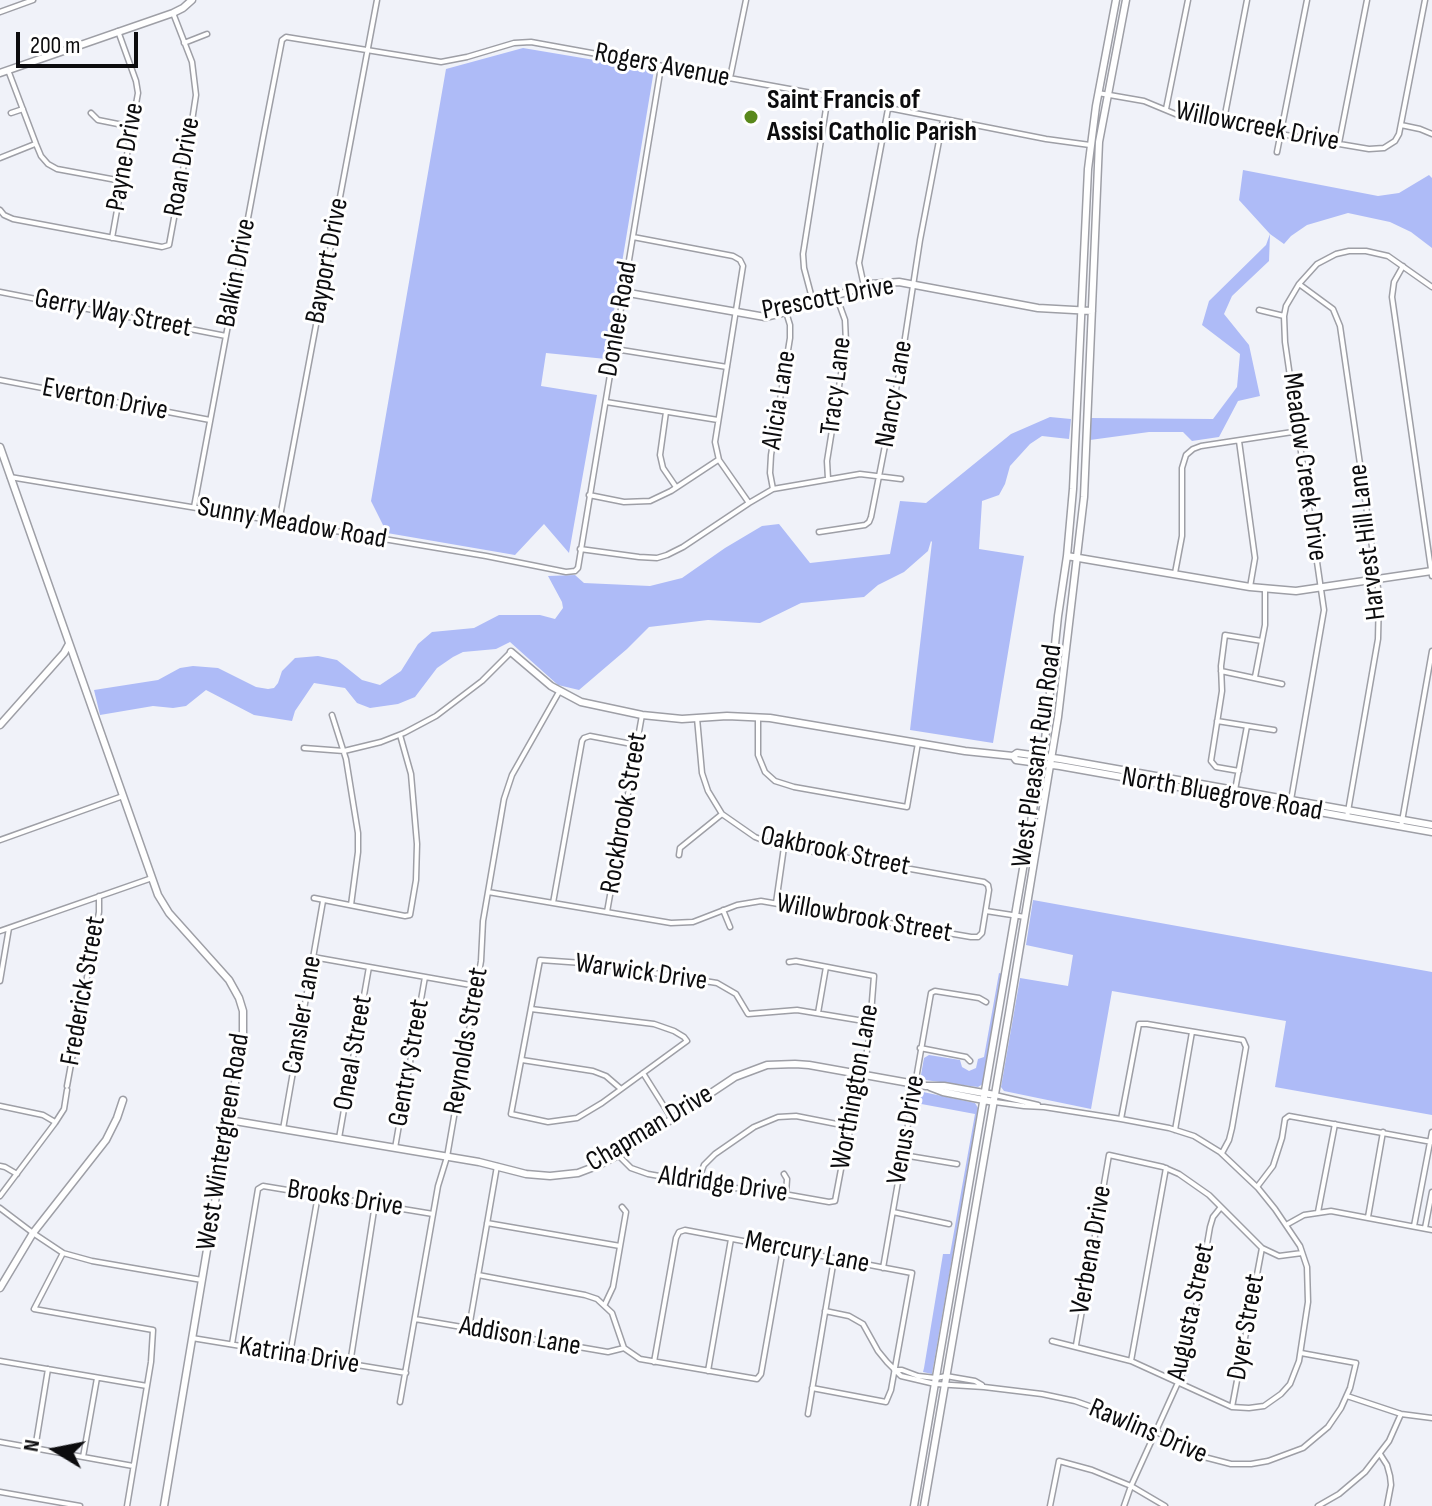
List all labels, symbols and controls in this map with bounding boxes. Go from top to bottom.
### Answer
scale bar [20,16,142,66]
text: 200 m [30,31,81,60]
street label: Rogers Avenue [592,36,732,96]
place label: Saint Francis of Assisi Catholic Parish [767,84,977,150]
street label: Willowcreek Drive [1172,95,1342,159]
street label: Payne Drive [100,100,152,214]
marker: Saint Francis of Assisi Catholic Parish [742,108,760,126]
street label: Roan Drive [158,115,208,219]
street label: Bayport Drive [299,195,357,327]
street label: Balkin Drive [210,216,264,330]
street label: Donlee Road [592,259,646,379]
street label: Prescott Drive [759,270,897,328]
street label: Gerry Way Street [32,282,194,346]
street label: Tracy Lane [814,335,860,437]
street label: Nancy Lane [869,338,921,450]
street label: Alicia Lane [756,348,804,452]
street label: Everton Drive [39,371,171,429]
street label: Meadow Creek Drive [1274,371,1334,563]
street label: Harvest Hill Lane [1342,462,1394,622]
street label: Sunny Meadow Road [195,491,389,557]
street label: West Pleasant Run Road [1006,642,1070,870]
street label: Rockbrook Street [594,730,656,896]
street label: North Bluegrove Road [1119,761,1325,829]
street label: Oakbrook Street [757,820,913,884]
street label: Willowbrook Street [774,887,954,951]
street label: Frederick Street [54,914,114,1068]
street label: Warwick Drive [573,947,709,999]
street label: Cansler Lane [276,953,330,1077]
street label: Reynolds Street [438,965,496,1117]
street label: Oneal Street [327,993,381,1113]
street label: Gentry Street [382,997,438,1129]
street label: Worthington Lane [825,1002,887,1172]
street label: West Wintergreen Road [190,1031,258,1253]
street label: Venus Drive [881,1073,933,1187]
street label: Chapman Drive [580,1078,720,1180]
street label: Aldridge Drive [656,1159,790,1211]
street label: Brooks Drive [285,1173,405,1225]
street label: Verbena Drive [1064,1183,1120,1317]
street label: Mercury Lane [742,1224,872,1282]
street label: Augusta Street [1161,1240,1223,1384]
street label: Dyer Street [1221,1271,1273,1383]
street label: Addison Lane [457,1310,583,1364]
street label: Katrina Drive [237,1330,361,1382]
street label: Rawlins Drive [1084,1392,1212,1472]
north arrow [16,1410,96,1490]
text: N [18,1438,46,1454]

